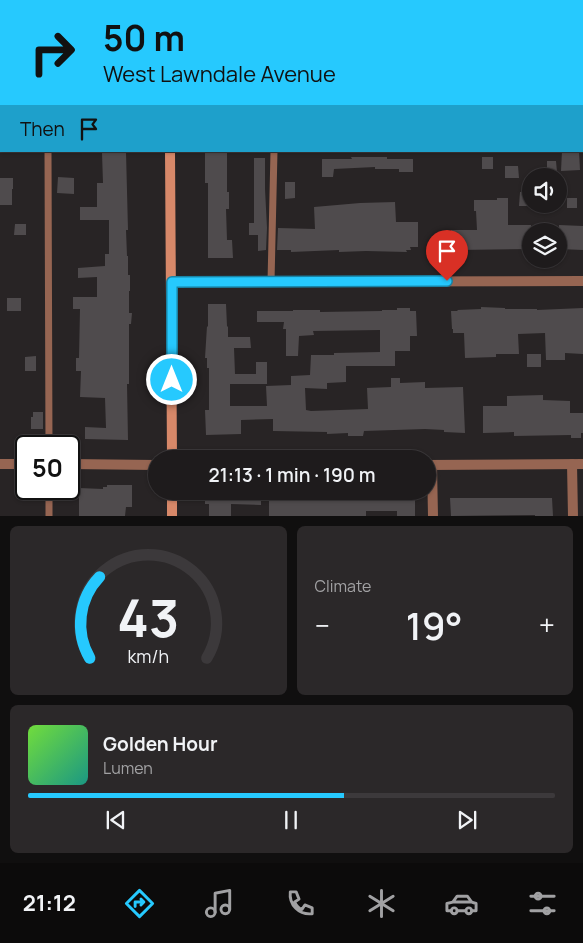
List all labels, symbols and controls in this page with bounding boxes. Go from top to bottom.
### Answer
text: 50 m [103,14,185,62]
icon: right [20,20,85,85]
text: West Lawndale Avenue [103,59,336,89]
icon: arrive [75,115,103,143]
text: Then [20,116,65,142]
map controls [522,168,567,268]
button: sound [522,168,567,213]
button: layers [522,223,567,268]
pin [426,230,468,281]
icon: arrive [433,237,461,265]
position arrow [145,353,197,405]
speed limit sign: 50 [15,435,80,500]
text: 21:13 · 1 min · 190 m [209,462,376,488]
text: Climate [315,575,371,597]
text: 43 [117,582,179,653]
text: 19° [406,599,463,651]
text: − [315,606,330,644]
text: + [539,606,555,644]
text: km/h [127,644,169,668]
text: Golden Hour [103,731,217,757]
text: Lumen [103,757,153,779]
icon: previous [102,806,130,834]
icon: pause [277,806,305,834]
icon: next [453,806,481,834]
icon: directions [122,886,157,921]
icon: music [202,886,237,921]
icon: phone [283,886,318,921]
icon: climate [364,886,399,921]
icon: car [444,886,479,921]
icon: filters [525,886,560,921]
text: 21:12 [23,888,76,918]

